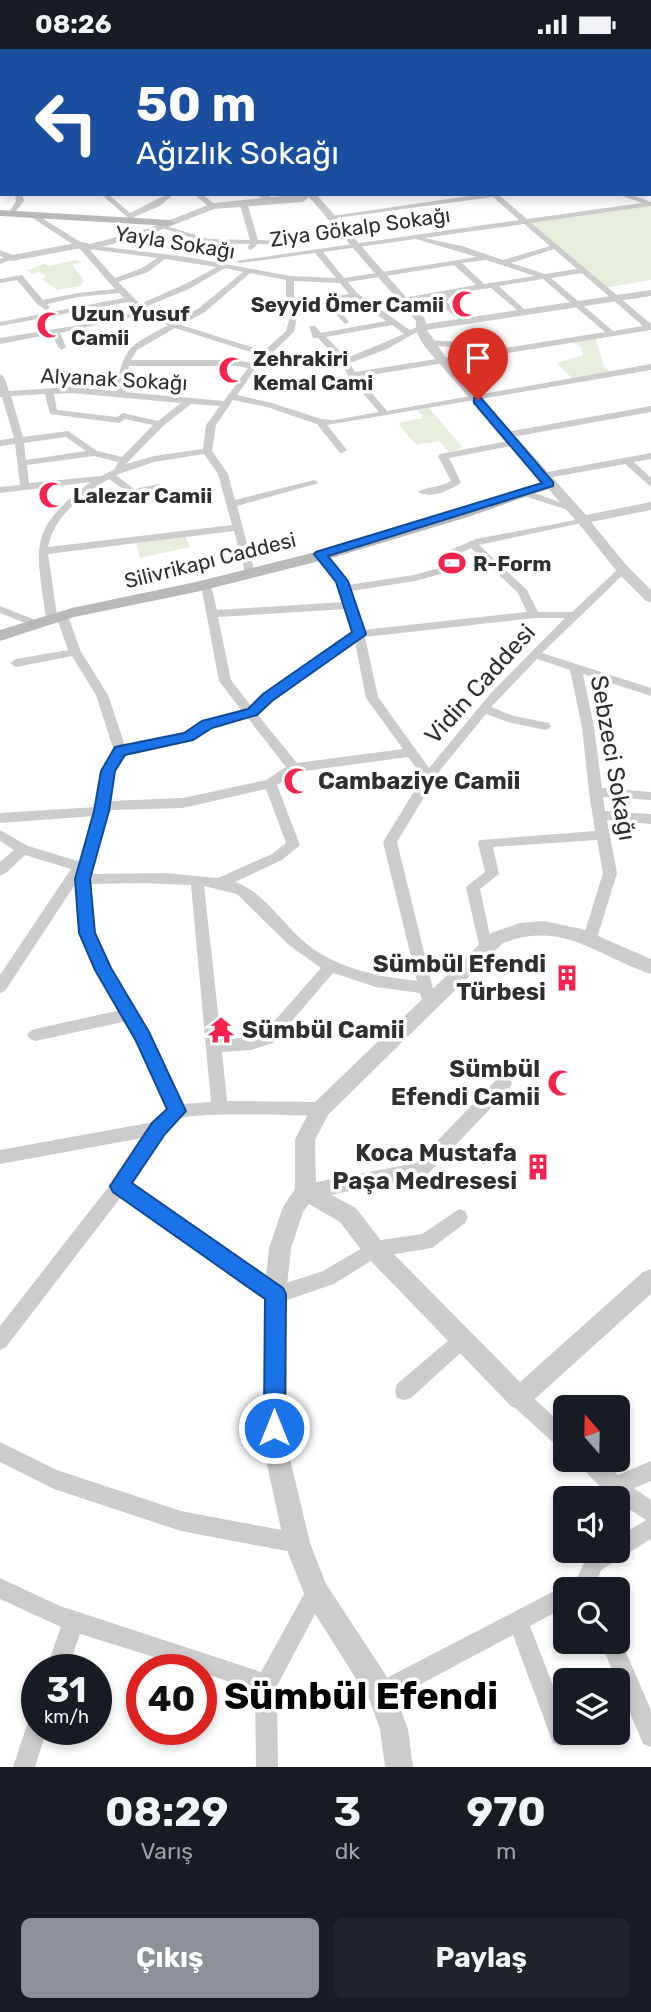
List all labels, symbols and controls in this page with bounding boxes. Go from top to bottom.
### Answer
text: 08:26 [35,9,112,40]
text: 50 m [136,75,256,133]
icon: left [21,77,112,168]
text: Ağızlık Sokağı [136,134,339,172]
street label: Ziya Gökalp Sokağı [268,202,452,252]
street label: Yayla Sokağı [113,220,237,264]
mosque icon: Seyyid Ömer Camii [450,289,480,319]
place label: Seyyid Ömer Camii [251,292,444,317]
place label: Uzun Yusuf Camii [71,301,190,350]
mosque icon: Uzun Yusuf Camii [35,310,65,340]
pin [448,328,508,400]
icon: arrive [459,339,497,377]
place label: Zehrakiri Kemal Cami [253,346,373,395]
mosque icon: Zehrakiri Kemal Cami [217,355,247,385]
street label: Alyanak Sokağı [40,363,188,395]
mosque icon: Lalezar Camii [37,480,67,510]
place label: Lalezar Camii [73,483,212,508]
street label: Silivrikapı Caddesi [122,527,298,593]
sports icon: R-Form [437,548,467,578]
place label: R-Form [473,551,552,576]
street label: Vidin Caddesi [419,618,541,750]
street label: Sebzeci Sokağı [585,673,641,843]
mosque icon: Cambaziye Camii [282,766,312,796]
place label: Cambaziye Camii [318,767,520,795]
place label: Sümbül Efendi Türbesi [373,950,546,1006]
building icon: Sümbül Efendi Türbesi [552,963,582,993]
temple icon: Sümbül Camii [206,1015,236,1045]
place label: Sümbül Camii [242,1016,405,1044]
place label: Sümbül Efendi Camii [391,1055,540,1111]
mosque icon: Sümbül Efendi Camii [546,1068,576,1098]
place label: Koca Mustafa Paşa Medresesi [332,1139,517,1195]
building icon: Koca Mustafa Paşa Medresesi [523,1152,553,1182]
position arrow [237,1391,311,1465]
north arrow [553,1395,630,1472]
map controls [553,1395,630,1745]
button: sound [553,1486,630,1563]
button: search [553,1577,630,1654]
speed limit sign: 40 [126,1654,217,1745]
button: layers [553,1668,630,1745]
text: 31 [47,1669,86,1711]
district label: Sümbül Efendi [224,1673,498,1719]
text: km/h [44,1706,89,1728]
text: 08:29 [105,1787,229,1837]
text: 3 [334,1787,361,1837]
text: 970 [466,1787,546,1837]
text: Varış [141,1837,193,1865]
text: dk [335,1837,360,1865]
text: m [496,1837,516,1865]
button: Çıkış [21,1918,319,1998]
button: Paylaş [333,1918,630,1998]

